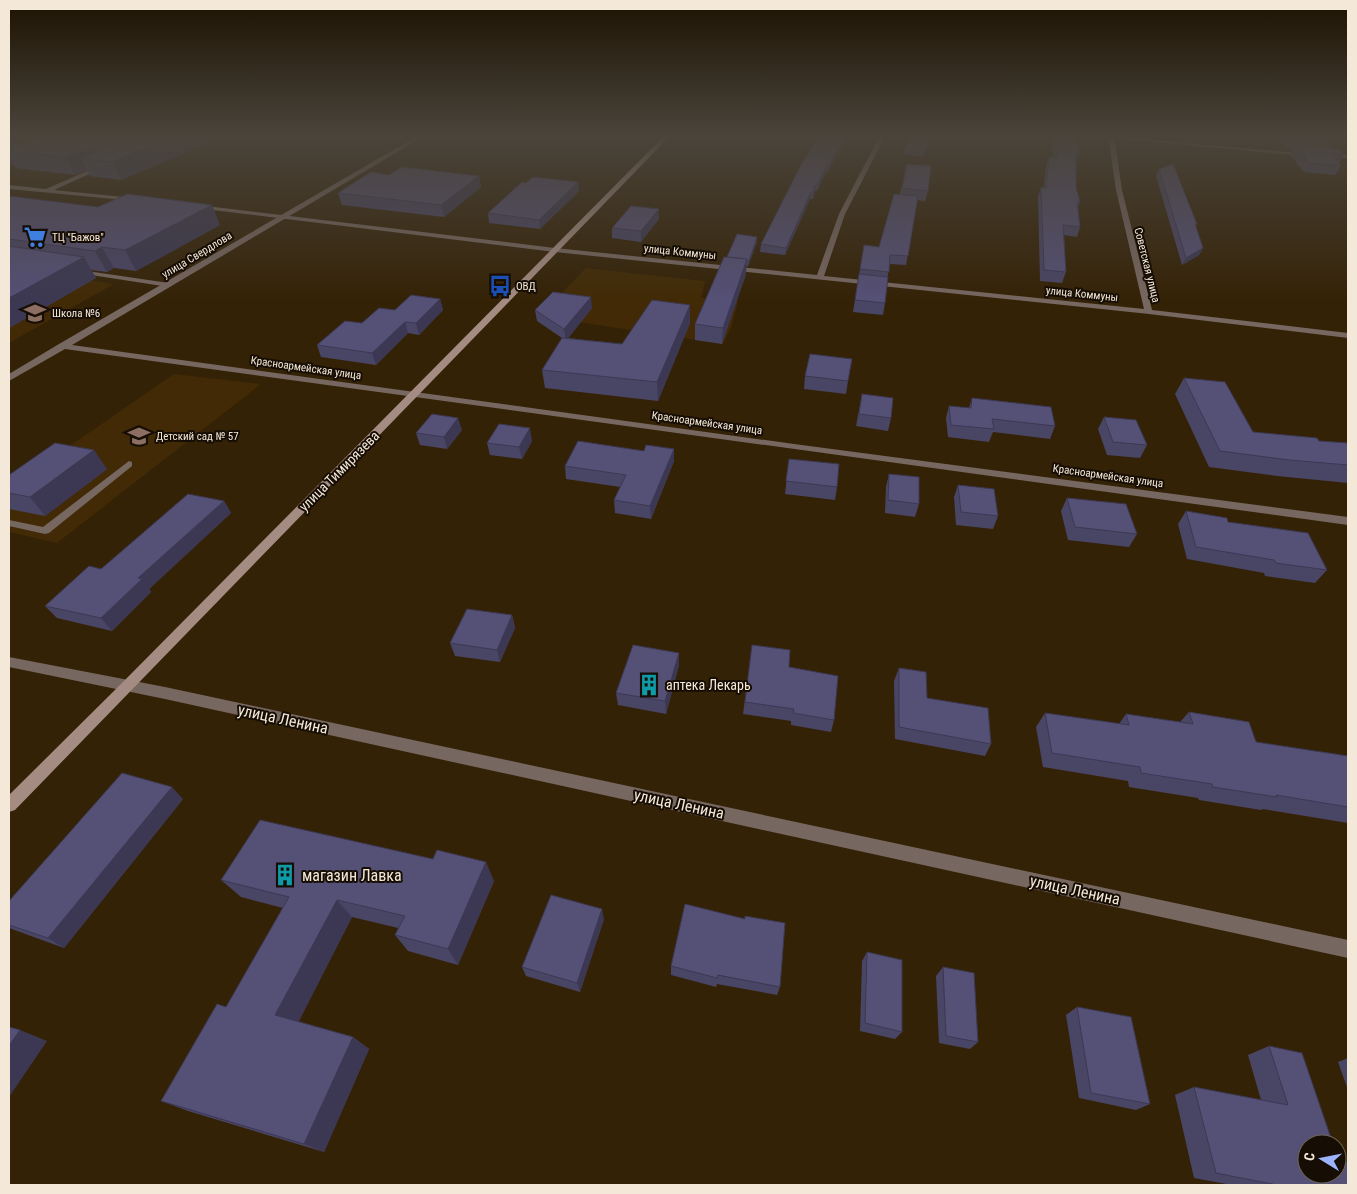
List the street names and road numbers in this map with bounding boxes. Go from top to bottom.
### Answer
street label: Советская улица [1131,226,1163,304]
street label: улица Свердлова [160,229,234,281]
street label: улица Коммуны [643,242,717,262]
street label: улица Коммуны [1045,284,1119,304]
street label: Красноармейская улица [250,354,362,382]
street label: Красноармейская улица [651,409,763,437]
street label: улица Тимирязева [296,428,382,514]
street label: Красноармейская улица [1052,462,1164,490]
street label: улица Ленина [236,700,330,738]
street label: улица Ленина [632,785,726,823]
street label: улица Ленина [1028,871,1122,909]

